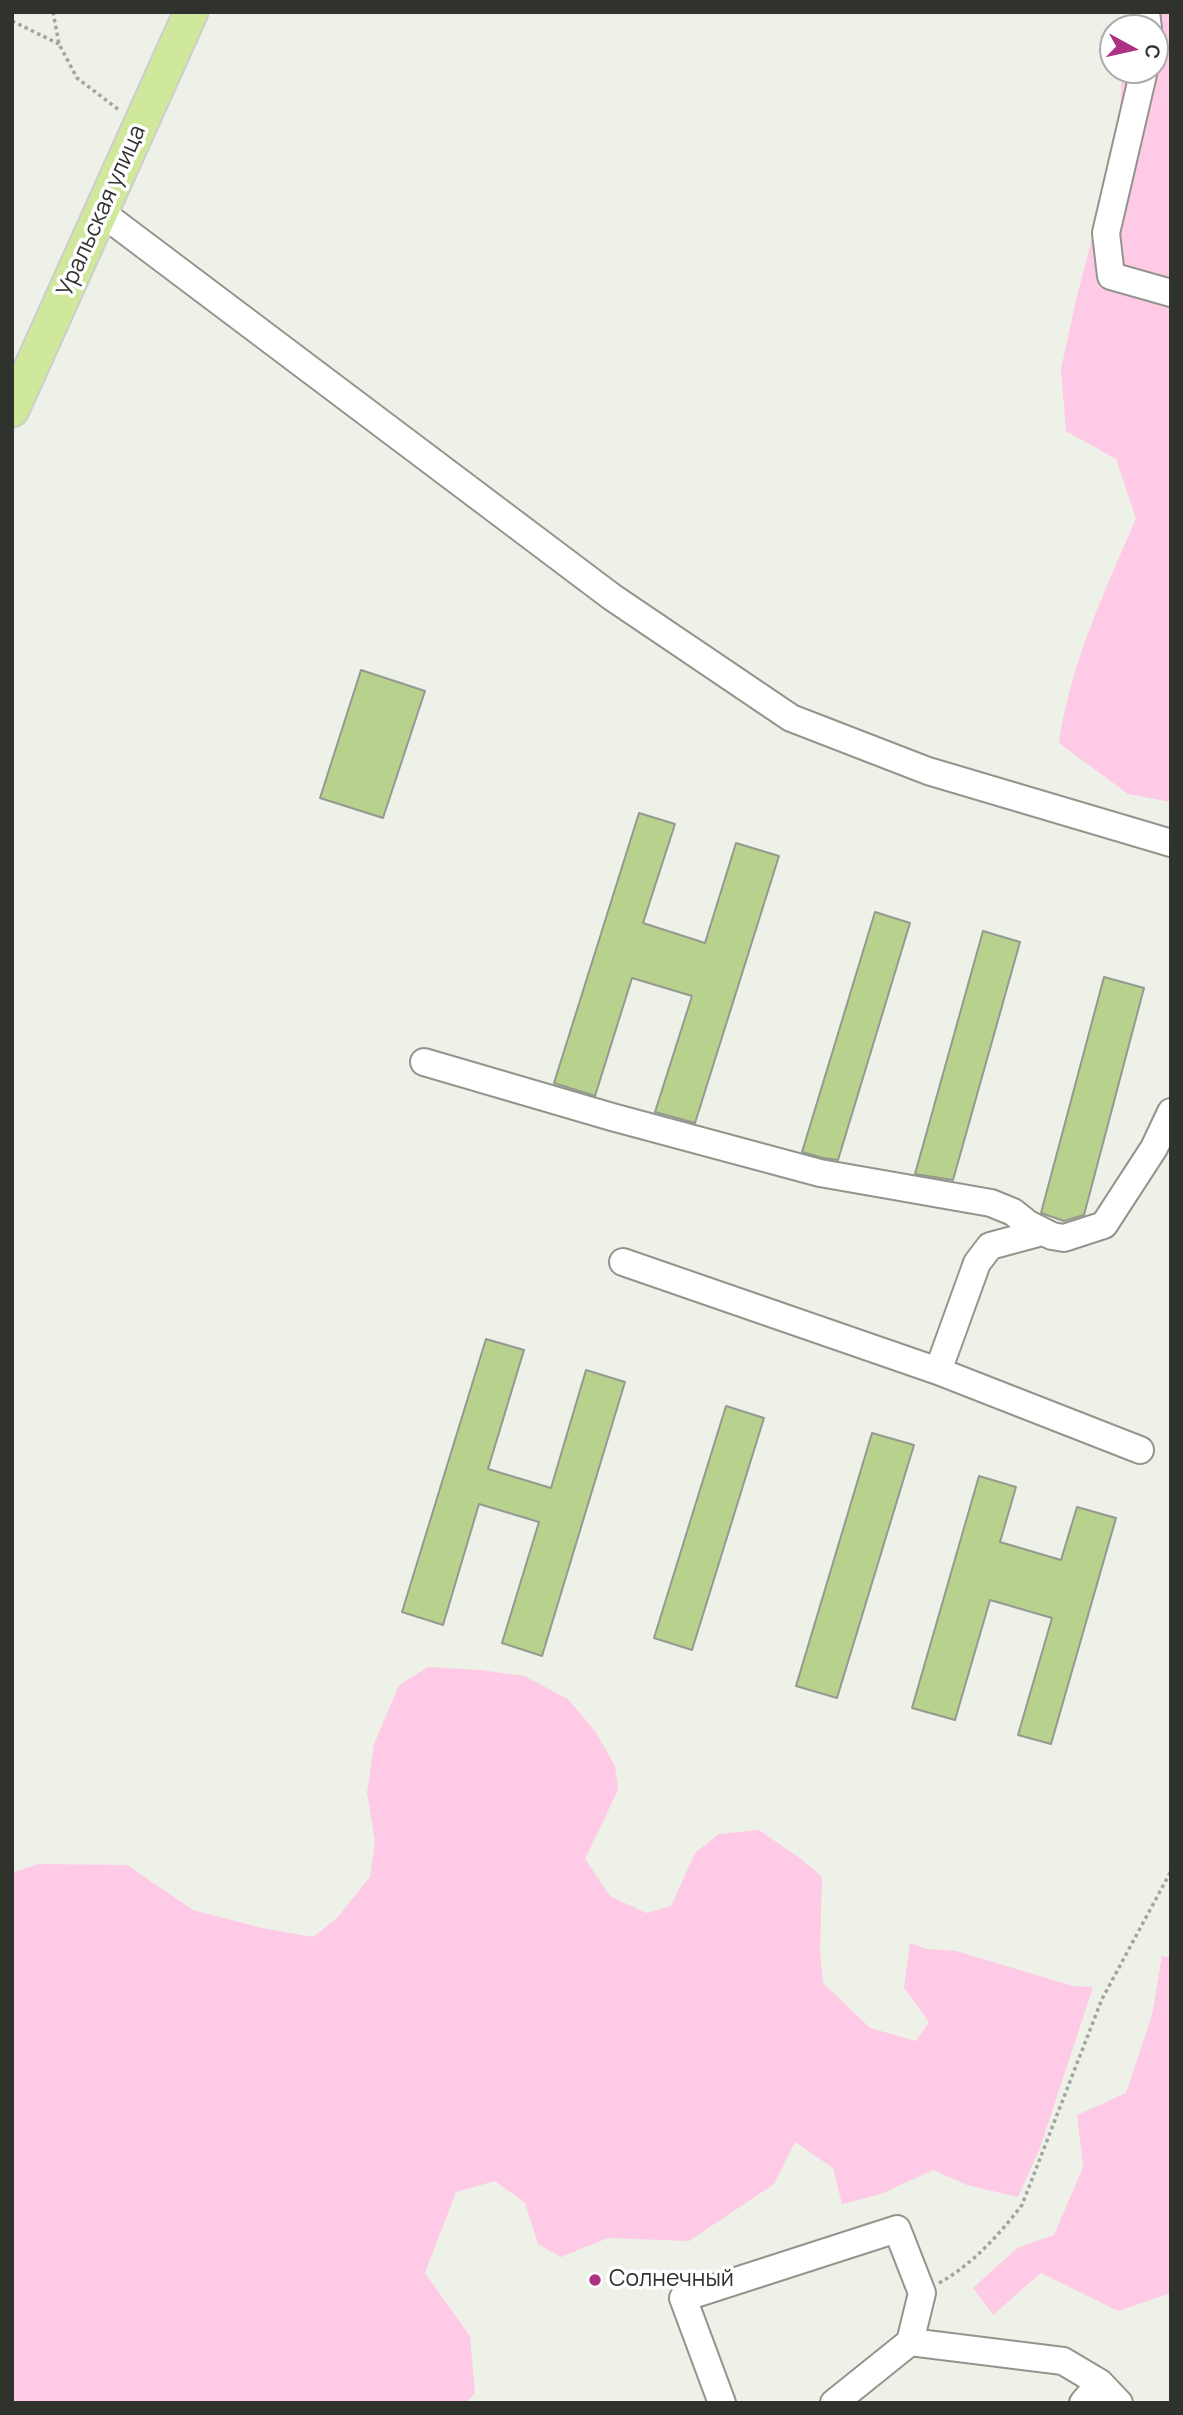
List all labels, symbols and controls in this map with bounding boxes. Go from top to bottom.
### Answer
north arrow [1099,14,1169,84]
text: С [1139,43,1167,60]
street label: Уральская улица [52,121,152,301]
place label: Солнечный [609,2266,734,2294]
marker: Солнечный [587,2272,603,2288]

